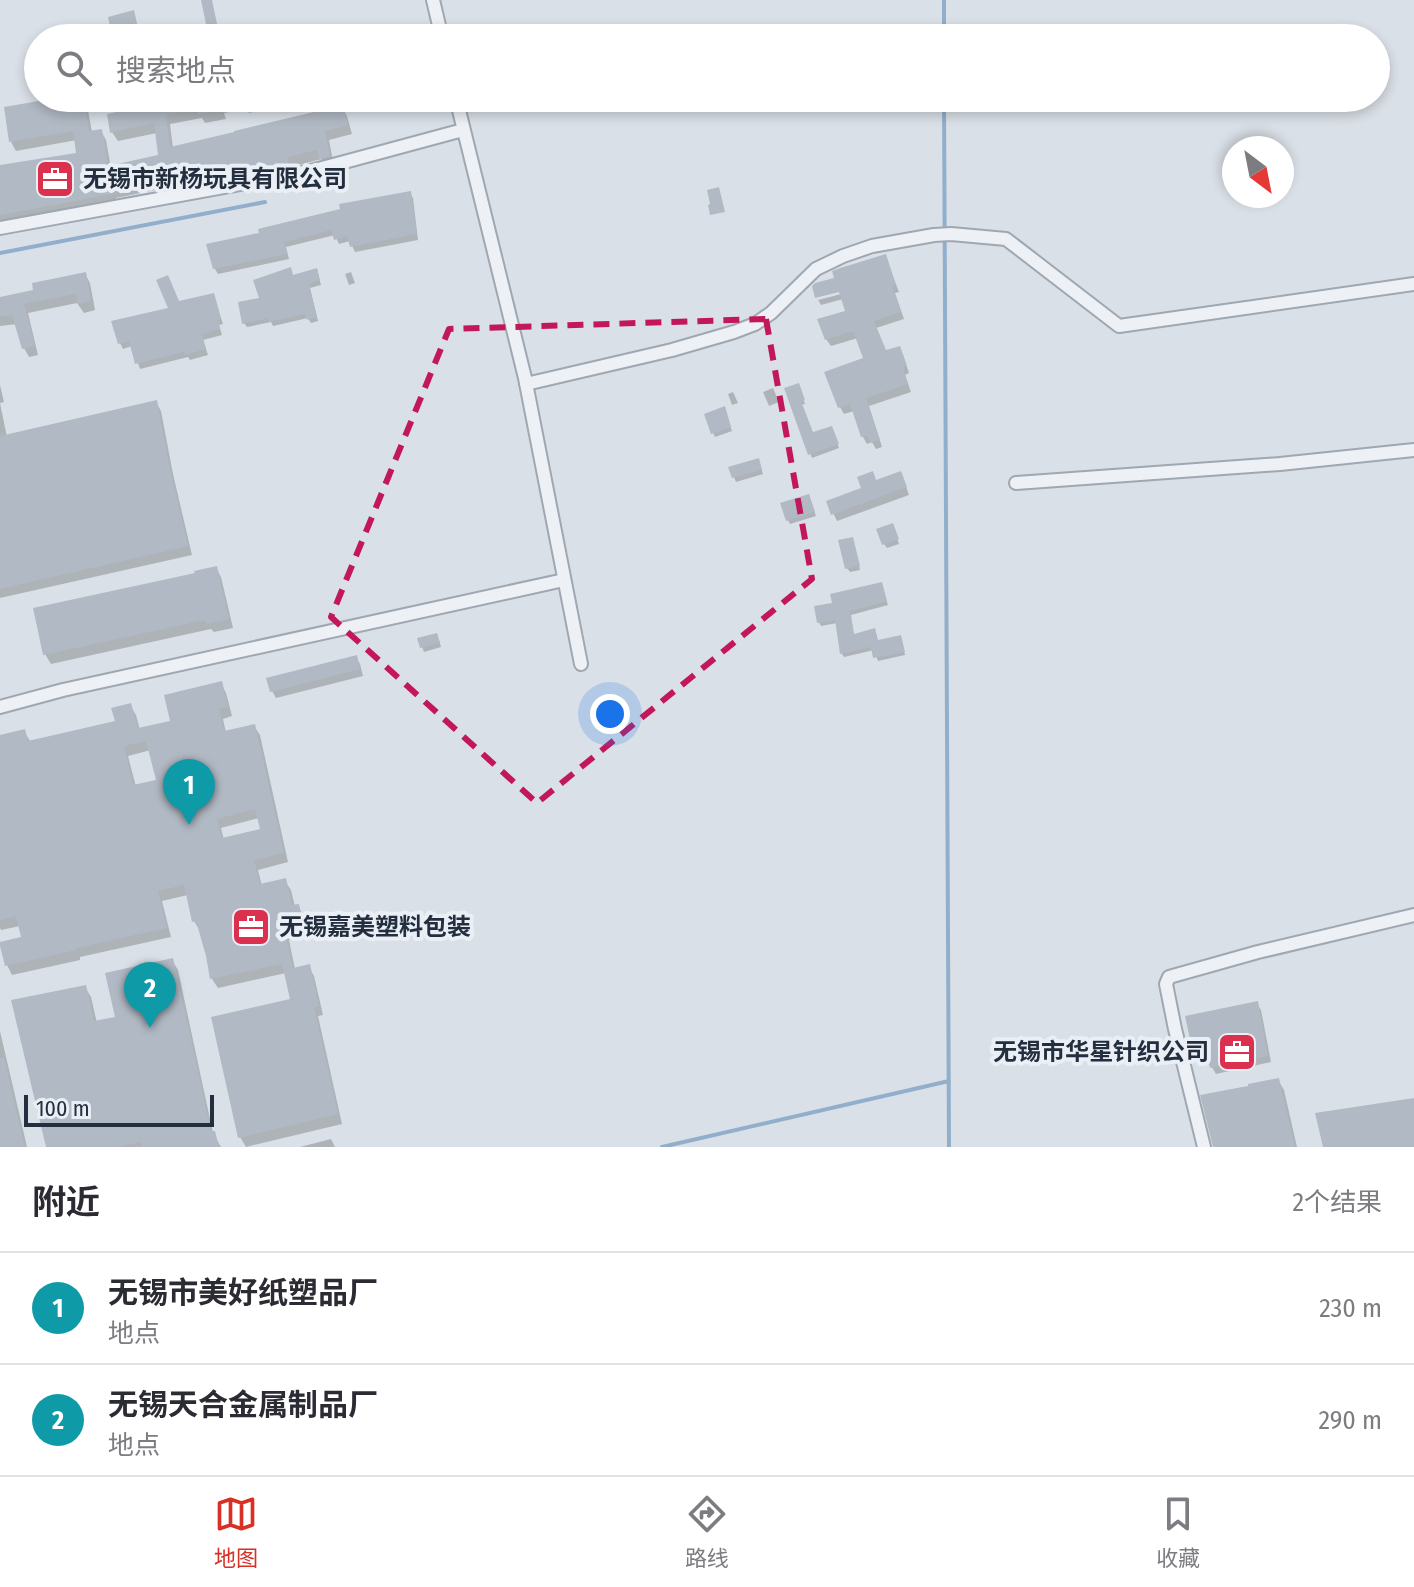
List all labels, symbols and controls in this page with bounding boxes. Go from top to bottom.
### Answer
search box [24,24,1390,112]
icon: search [52,46,96,90]
text: 搜索地点 [116,53,236,89]
north arrow [1222,136,1294,208]
office icon: 无锡市新杨玩具有限公司 [34,158,76,200]
place label: 无锡市新杨玩具有限公司 [83,165,347,193]
your location [590,694,630,734]
pin: 1 [163,759,215,825]
office icon: 无锡嘉美塑料包装 [230,906,272,948]
place label: 无锡嘉美塑料包装 [279,913,471,941]
pin: 2 [124,962,176,1028]
office icon: 无锡市华星针织公司 [1216,1031,1258,1073]
place label: 无锡市华星针织公司 [993,1038,1209,1066]
scale bar [24,1091,214,1127]
text: 100 m [36,1095,90,1122]
text: 附近 [32,1182,100,1223]
text: 2个结果 [1293,1187,1382,1218]
text: 无锡市美好纸塑品厂 [108,1275,378,1311]
text: 1 [53,1293,64,1324]
text: 230 m [1319,1293,1382,1324]
text: 地点 [108,1318,160,1349]
text: 无锡天合金属制品厂 [108,1387,378,1423]
text: 2 [52,1405,64,1436]
text: 290 m [1318,1405,1382,1436]
text: 地点 [108,1430,160,1461]
tab: 地图 [214,1492,258,1572]
tab: 路线 [685,1492,729,1572]
tab: 收藏 [1156,1492,1200,1572]

